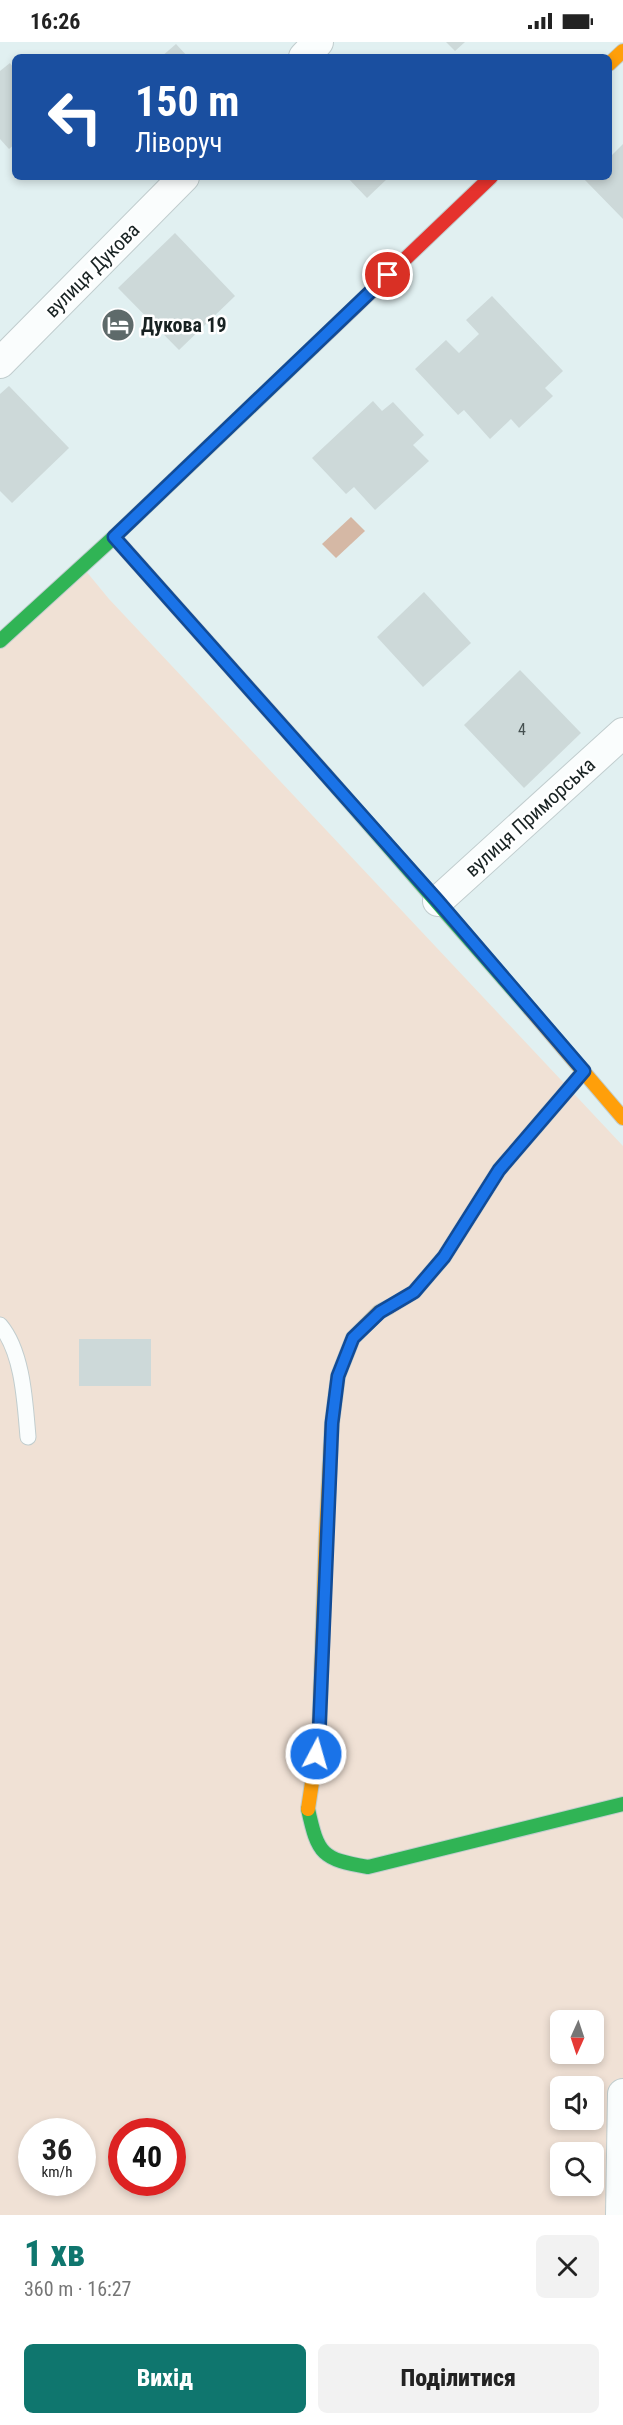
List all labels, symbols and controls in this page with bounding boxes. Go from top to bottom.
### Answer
text: 16:26 [30,9,81,34]
text: 150 m [135,77,240,126]
icon: left [36,78,114,156]
text: Ліворуч [135,127,222,159]
street label: вулиця Дукова [40,218,144,322]
pin [362,249,413,300]
icon: arrive [371,258,404,291]
hotel icon: Дукова 19 [100,307,136,343]
place label: Дукова 19 [141,313,227,337]
house number: 4 [518,720,526,739]
street label: вулиця Приморська [460,752,600,882]
position arrow [284,1722,348,1786]
north arrow [550,2010,604,2064]
map controls [550,2010,604,2196]
button: sound [550,2076,604,2130]
speed limit sign: 40 [108,2118,186,2196]
text: 36 [42,2132,72,2167]
button: search [550,2142,604,2196]
text: km/h [42,2163,72,2181]
text: 1 хв [24,2233,85,2275]
button: close [536,2235,599,2298]
text: 360 m · 16:27 [24,2277,131,2301]
button: Вихід [24,2344,306,2413]
button: Поділитися [318,2344,599,2413]

